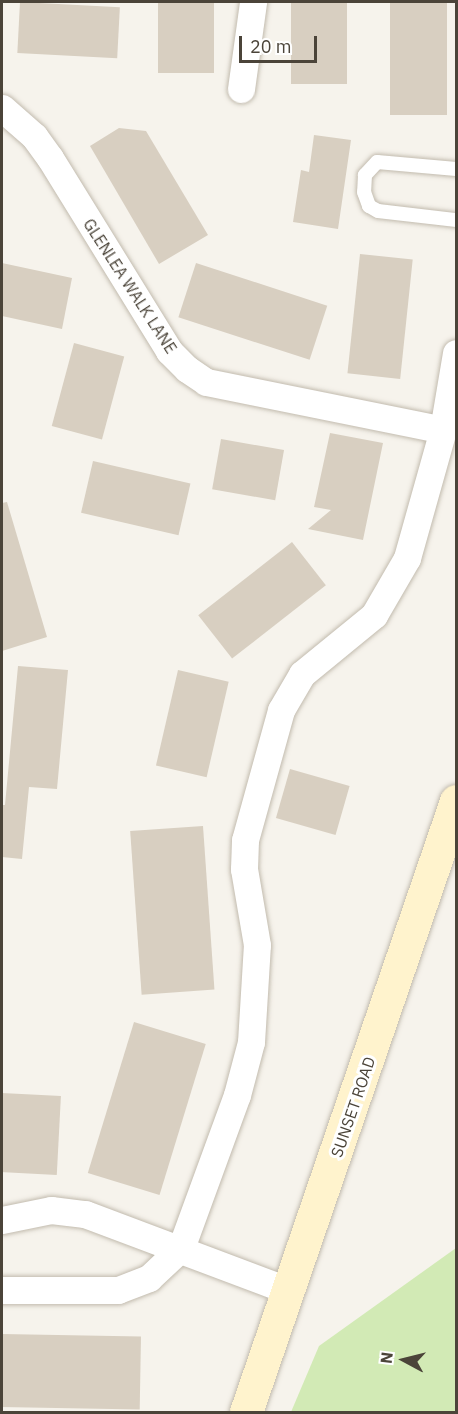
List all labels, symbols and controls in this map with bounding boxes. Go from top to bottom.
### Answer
scale bar [242,24,320,62]
text: 20 m [250,35,292,58]
street label: GLENLEA WALK LANE [79,215,181,357]
street label: SUNSET ROAD [327,1054,379,1160]
north arrow [374,1330,434,1390]
text: N [376,1351,397,1365]

